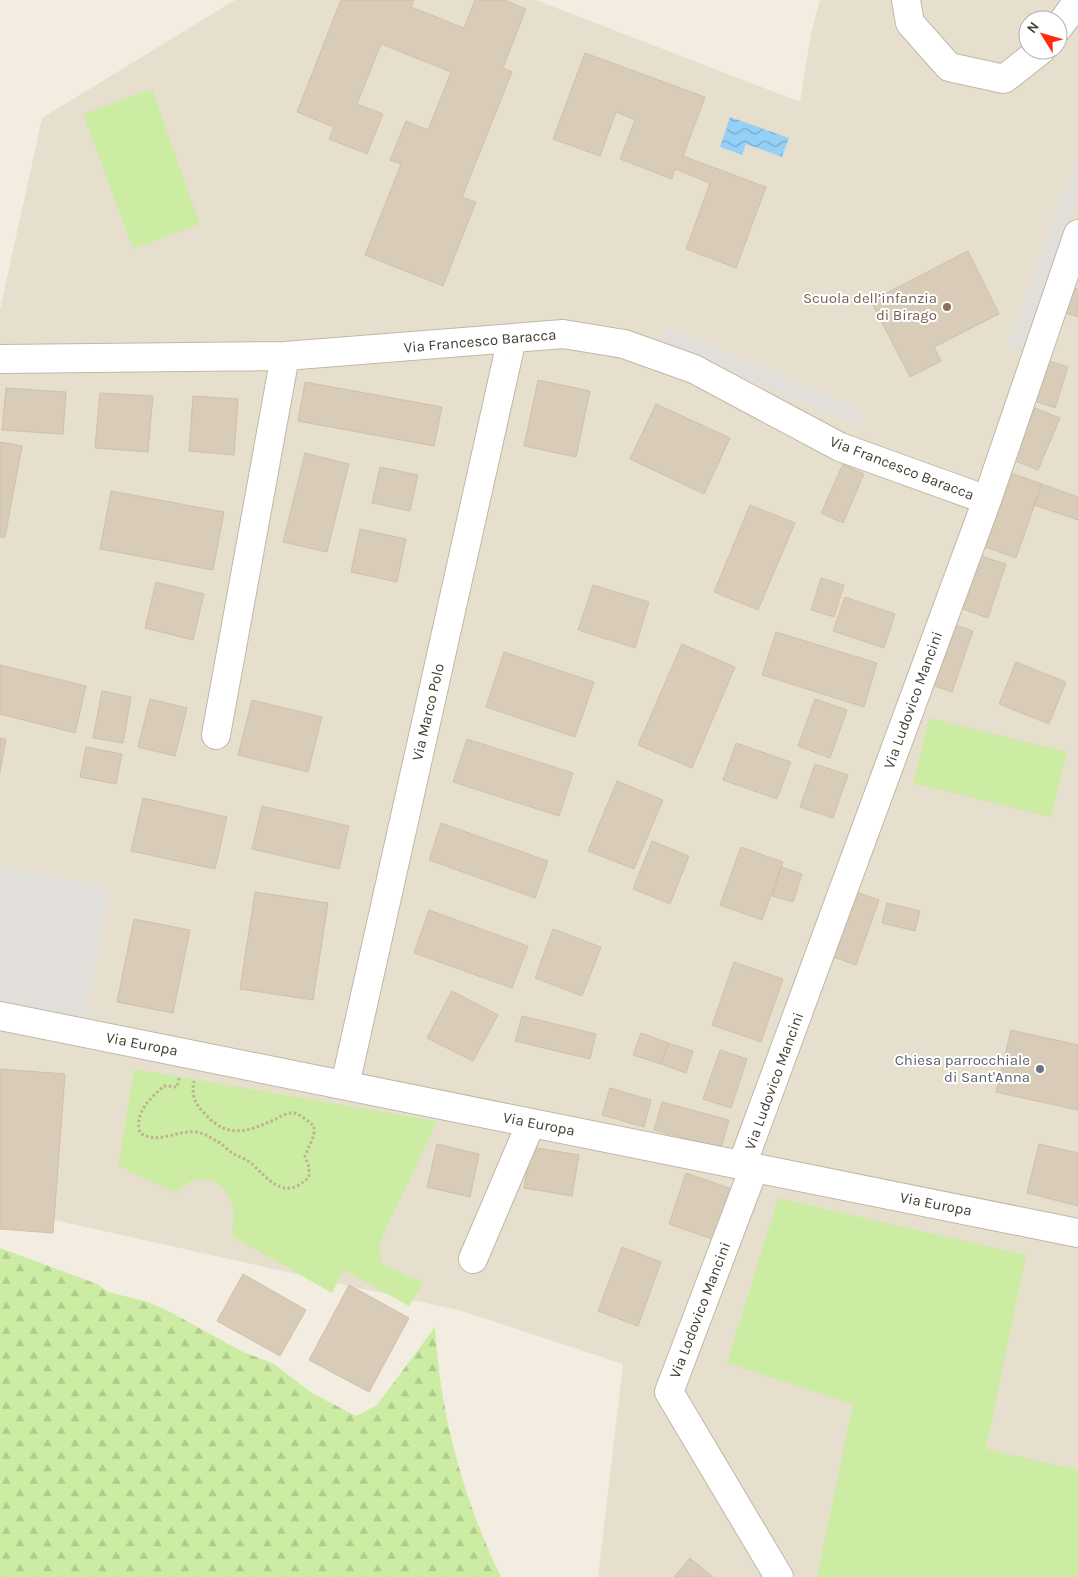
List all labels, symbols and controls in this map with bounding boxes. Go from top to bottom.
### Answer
north arrow [1018,10,1068,60]
text: N [1023,18,1043,37]
place label: Scuola dell’infanzia di Birago [803,289,937,324]
marker: Scuola dell’infanzia di Birago [941,301,953,313]
street label: Via Francesco Baracca [403,325,557,357]
street label: Via Francesco Baracca [827,432,977,504]
street label: Via Ludovico Mancini [880,629,946,771]
street label: Via Marco Polo [408,661,448,763]
street label: Via Ludovico Mancini [741,1010,807,1152]
street label: Via Europa [105,1028,179,1060]
place label: Chiesa parrocchiale di Sant'Anna [895,1051,1030,1086]
marker: Chiesa parrocchiale di Sant'Anna [1034,1063,1046,1075]
street label: Via Europa [502,1108,576,1140]
street label: Via Europa [899,1188,973,1220]
street label: Via Lodovico Mancini [666,1239,734,1381]

